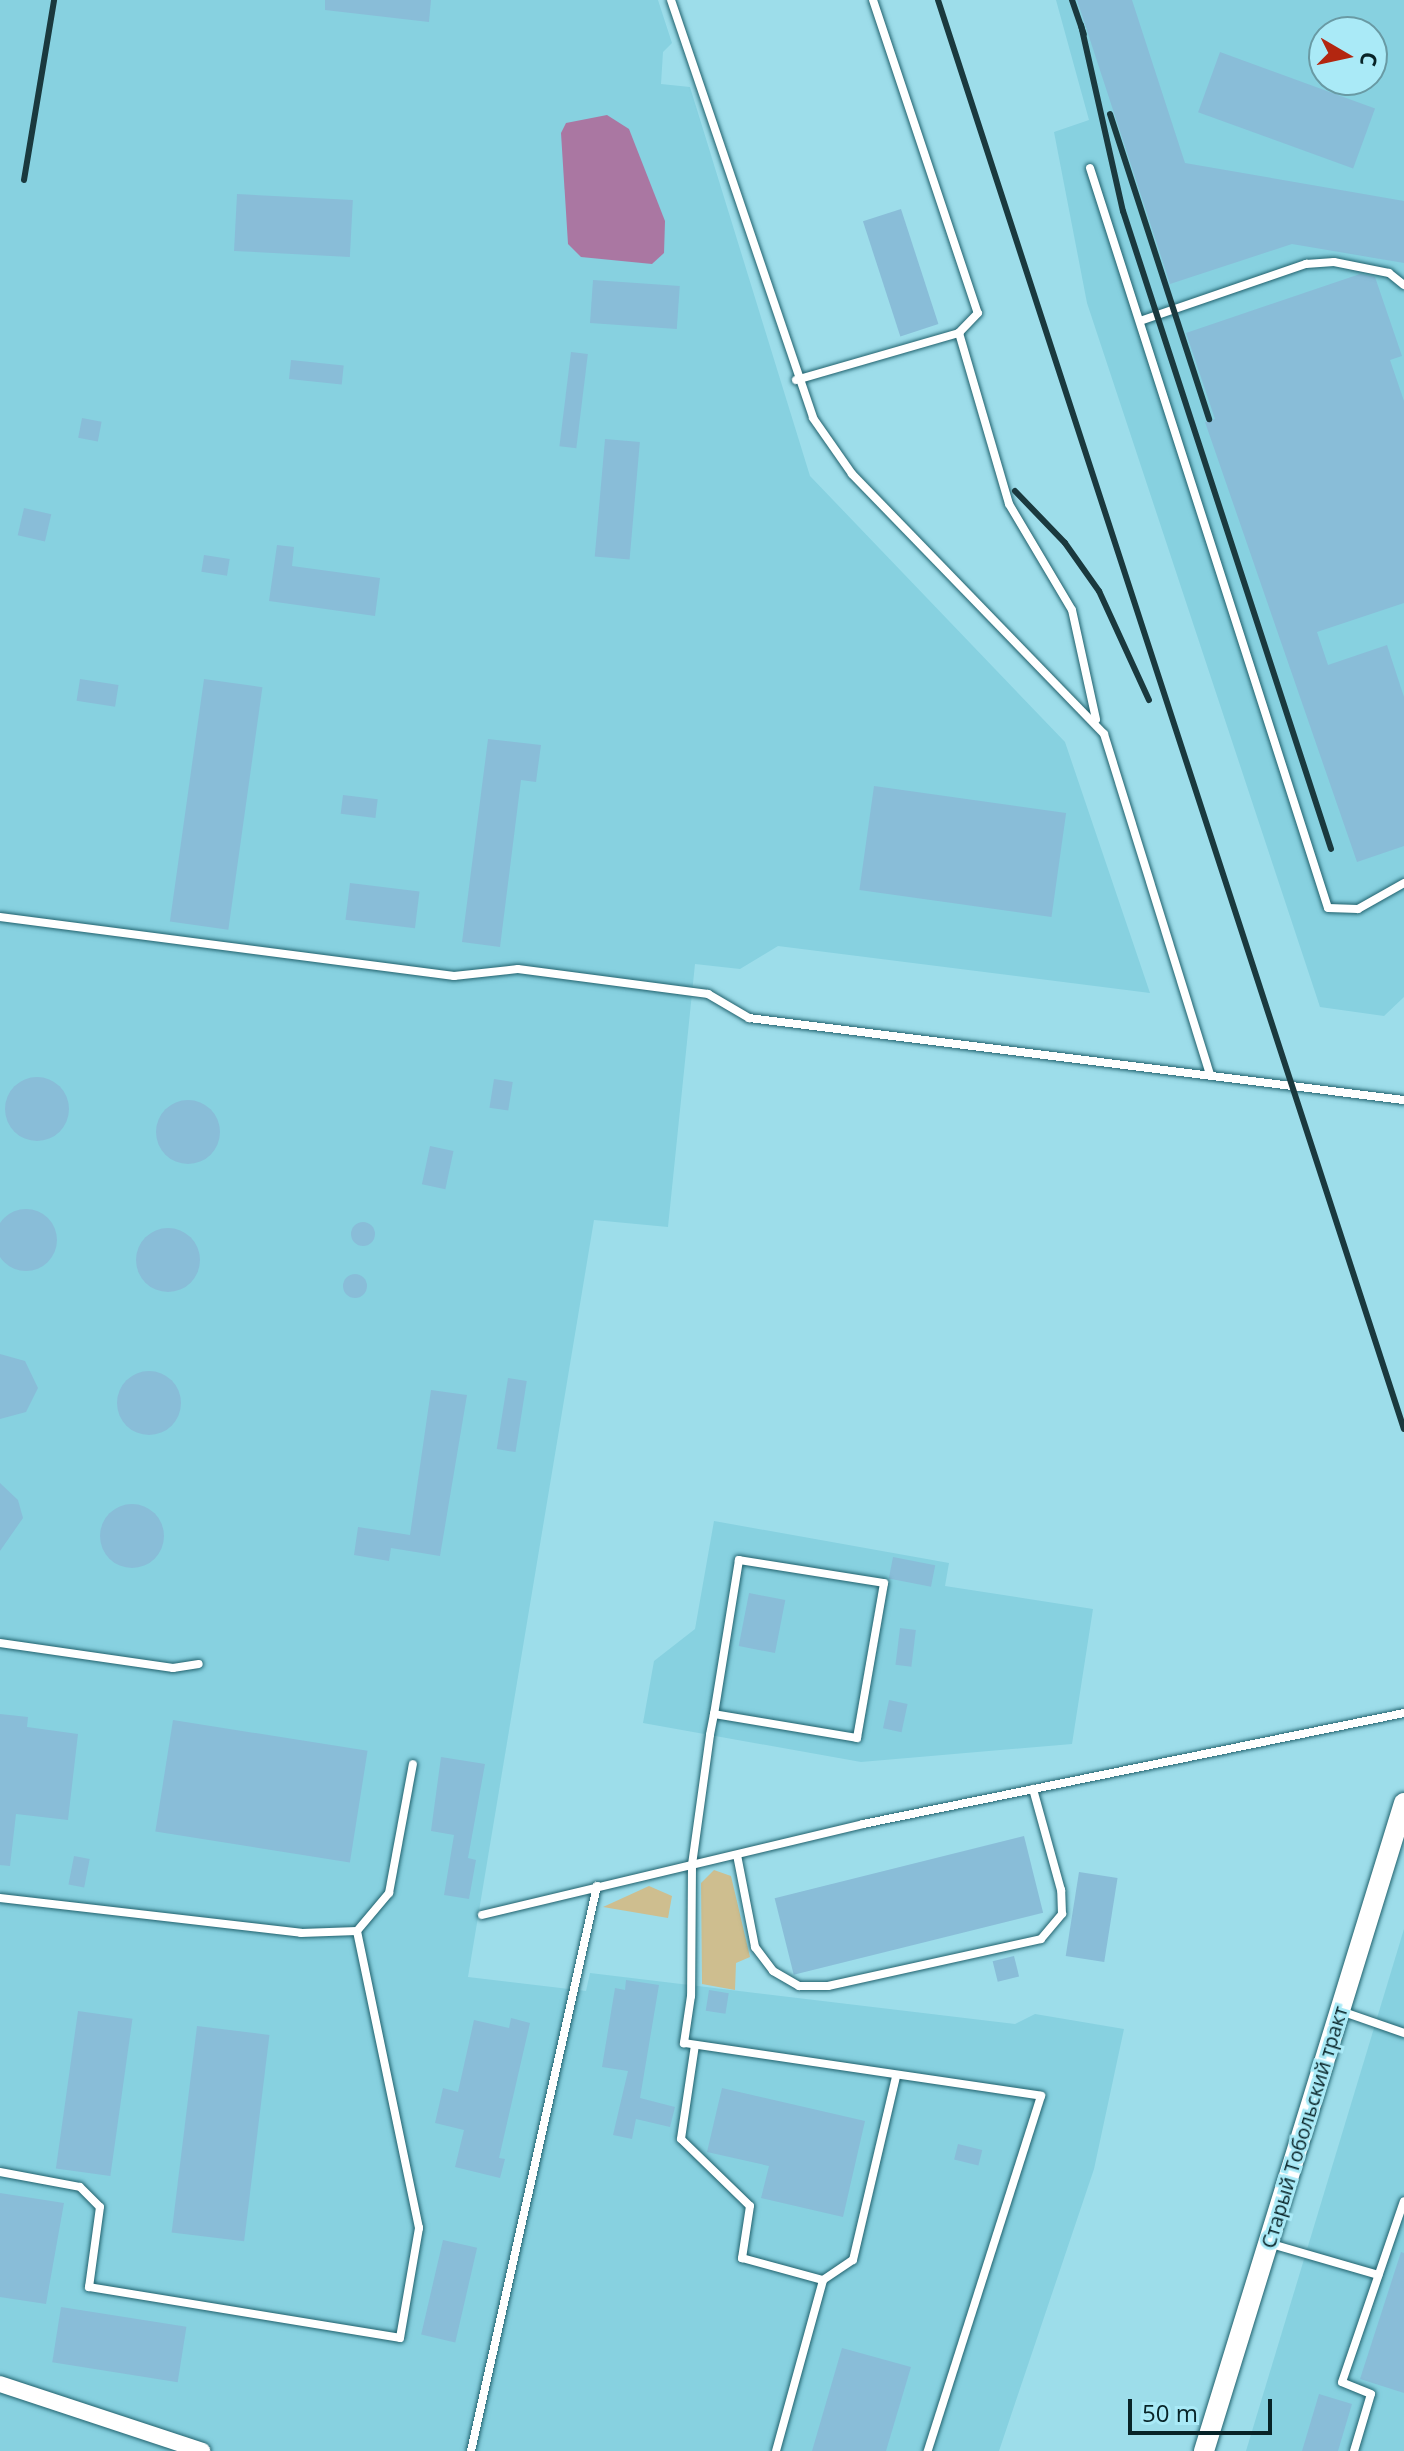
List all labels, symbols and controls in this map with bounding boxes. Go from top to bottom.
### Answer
north arrow [1308,16,1388,96]
text: С [1354,50,1386,69]
street label: Старый Тобольский тракт [1256,2003,1352,2251]
scale bar [1132,2383,1276,2433]
text: 50 m [1142,2396,1198,2429]

